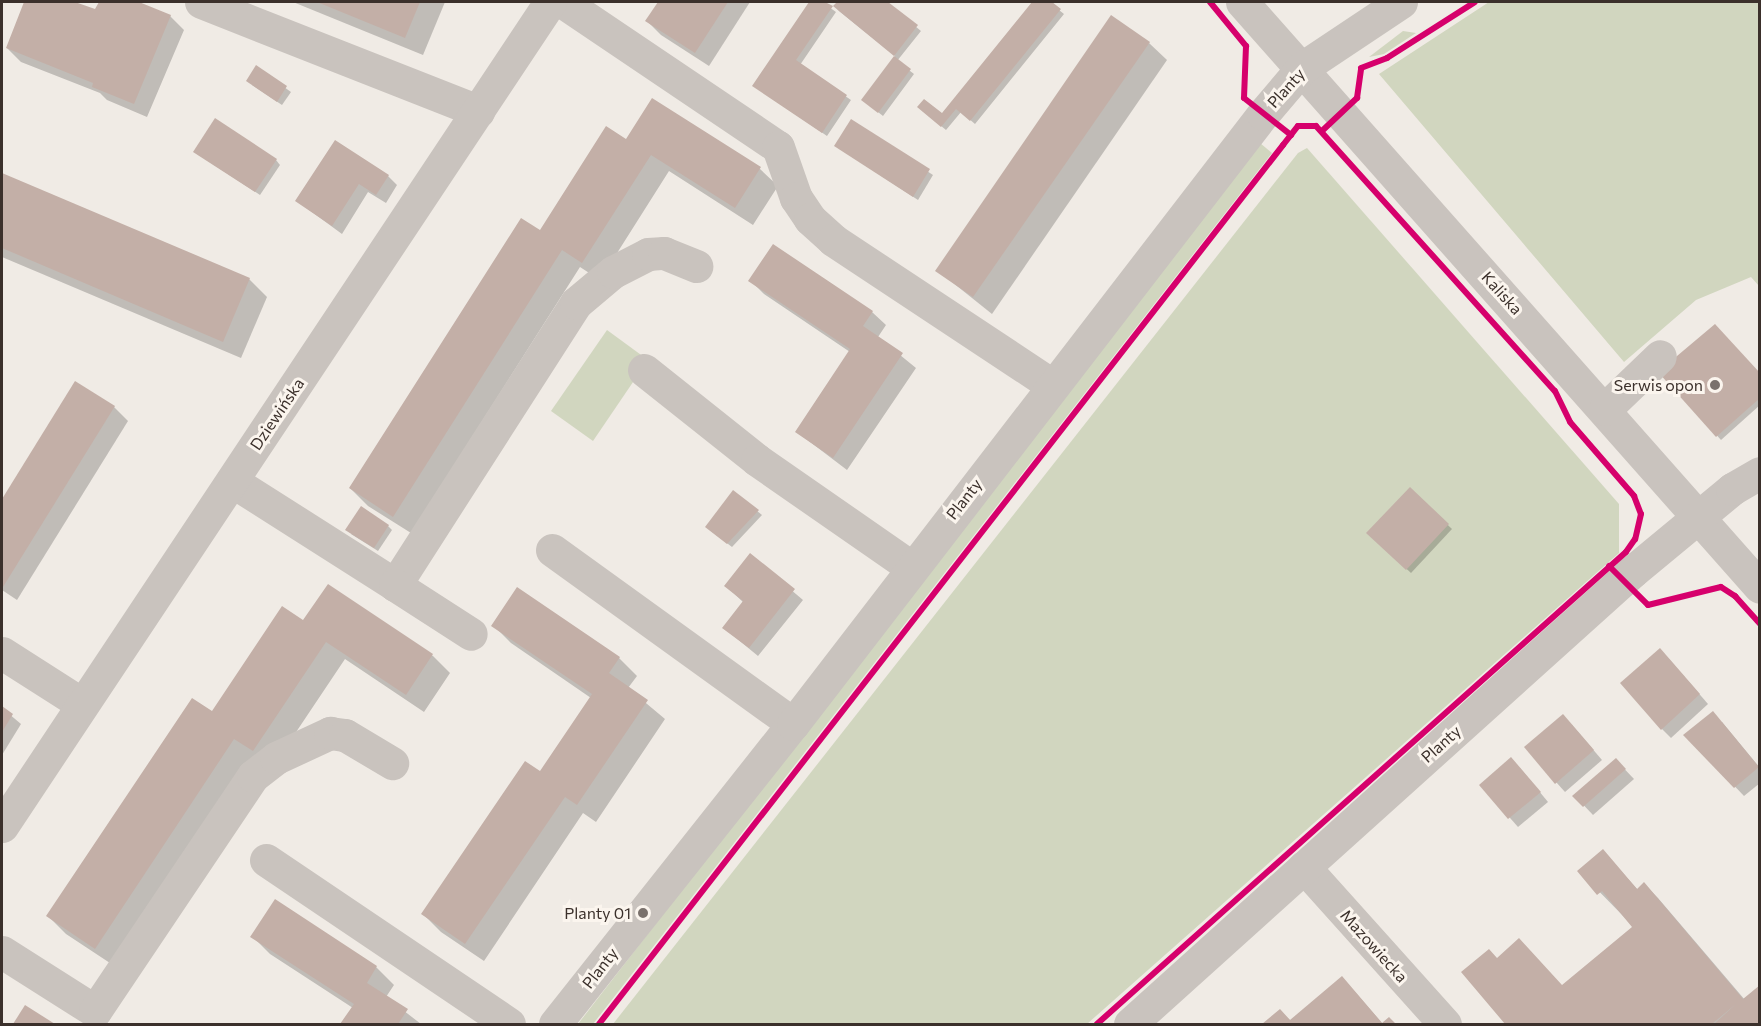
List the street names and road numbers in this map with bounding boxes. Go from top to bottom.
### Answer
street label: Planty [1263,64,1309,112]
street label: Kaliska [1478,267,1526,319]
street label: Dziewińska [246,374,308,454]
street label: Planty [942,475,986,523]
street label: Planty [1417,721,1465,767]
street label: Mazowiecka [1336,906,1412,986]
street label: Planty [578,944,622,992]

